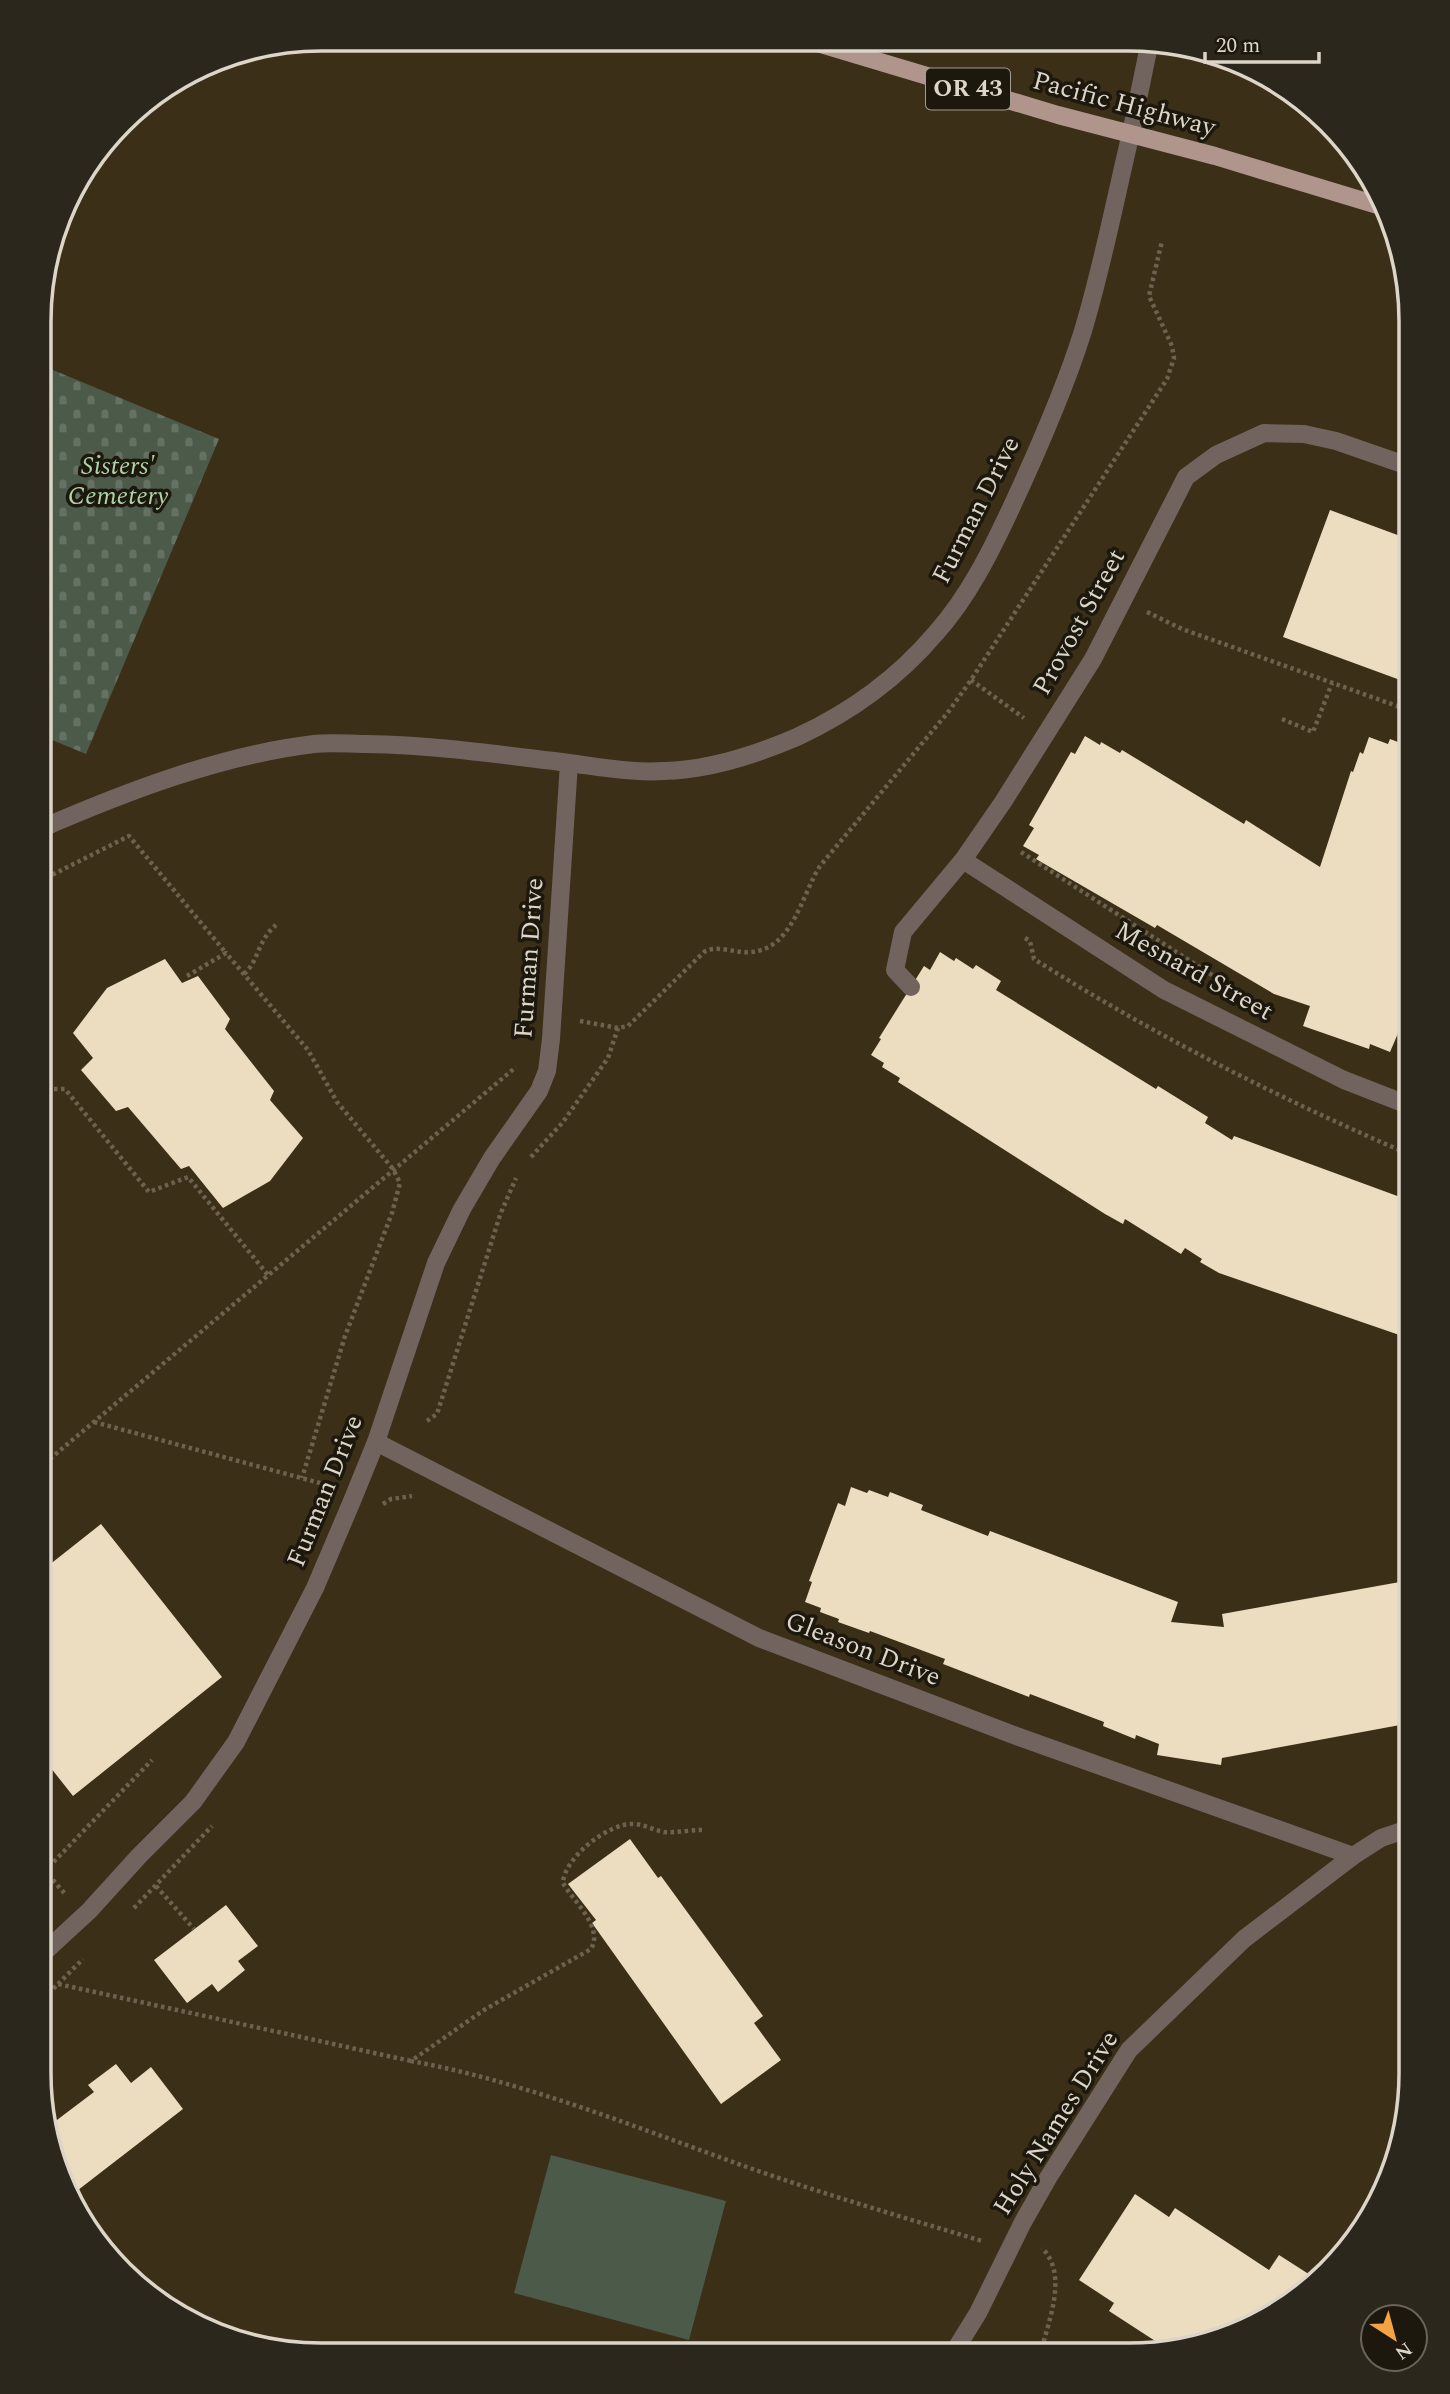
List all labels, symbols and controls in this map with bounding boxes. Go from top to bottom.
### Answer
scale bar [1205,21,1319,65]
text: 20 m [1216,30,1260,62]
street label: Pacific Highway [1028,60,1221,148]
road number: OR 43 [926,68,1010,110]
street label: Furman Drive [922,429,1030,591]
park label: Sisters' Cemetery [68,446,169,516]
street label: Provost Street [1022,541,1136,703]
street label: Furman Drive [503,876,555,1040]
street label: Mesnard Street [1107,911,1281,1031]
street label: Furman Drive [276,1409,374,1573]
street label: Gleason Drive [779,1601,947,1697]
street label: Holy Names Drive [983,2023,1129,2223]
north arrow [1359,2303,1429,2373]
text: N [1388,2334,1418,2367]

